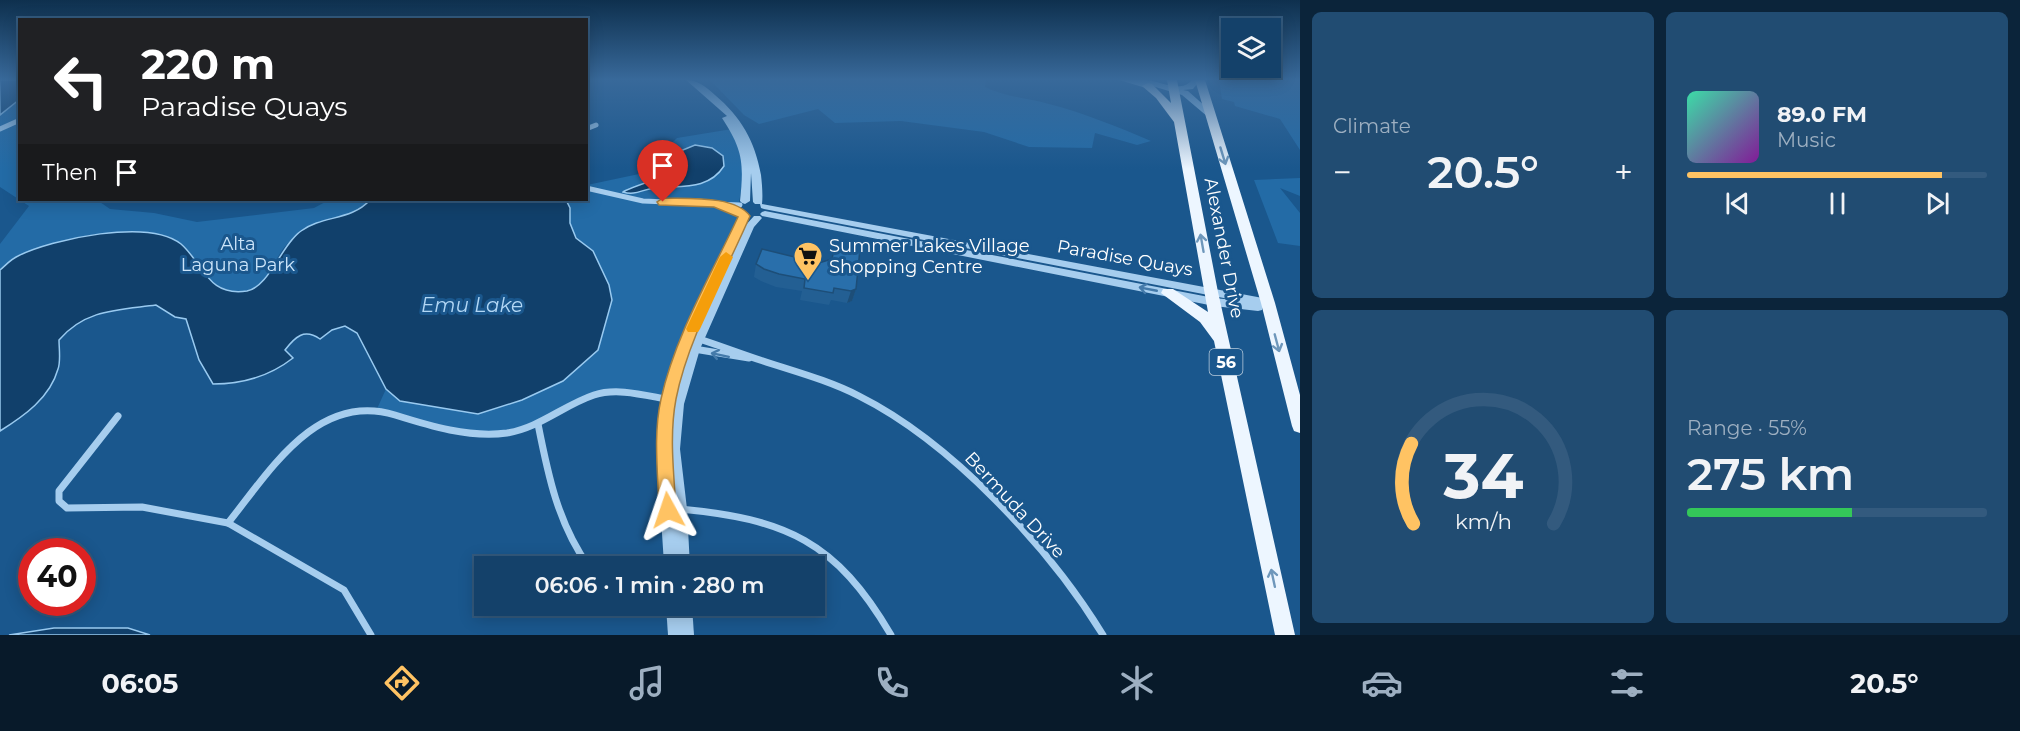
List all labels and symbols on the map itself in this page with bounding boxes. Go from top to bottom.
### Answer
pin [637,140,688,202]
one-way arrow [1218,146,1229,165]
street label: Alexander Drive [1200,176,1248,320]
park label: Alta Laguna Park [181,233,295,276]
one-way arrow [1196,234,1207,253]
place label: Summer Lakes Village Shopping Centre [829,235,1030,278]
street label: Paradise Quays [1055,235,1195,281]
supermarket icon: Summer Lakes Village Shopping Centre [792,240,824,282]
one-way arrow [1138,283,1158,294]
water label: Emu Lake [421,293,523,317]
one-way arrow [1272,333,1284,352]
one-way arrow [711,349,730,360]
road number: 56 [1210,349,1242,375]
street label: Bermuda Drive [960,447,1070,563]
position arrow [636,478,700,542]
speed limit sign: 40 [18,538,96,616]
one-way arrow [1267,568,1278,588]

